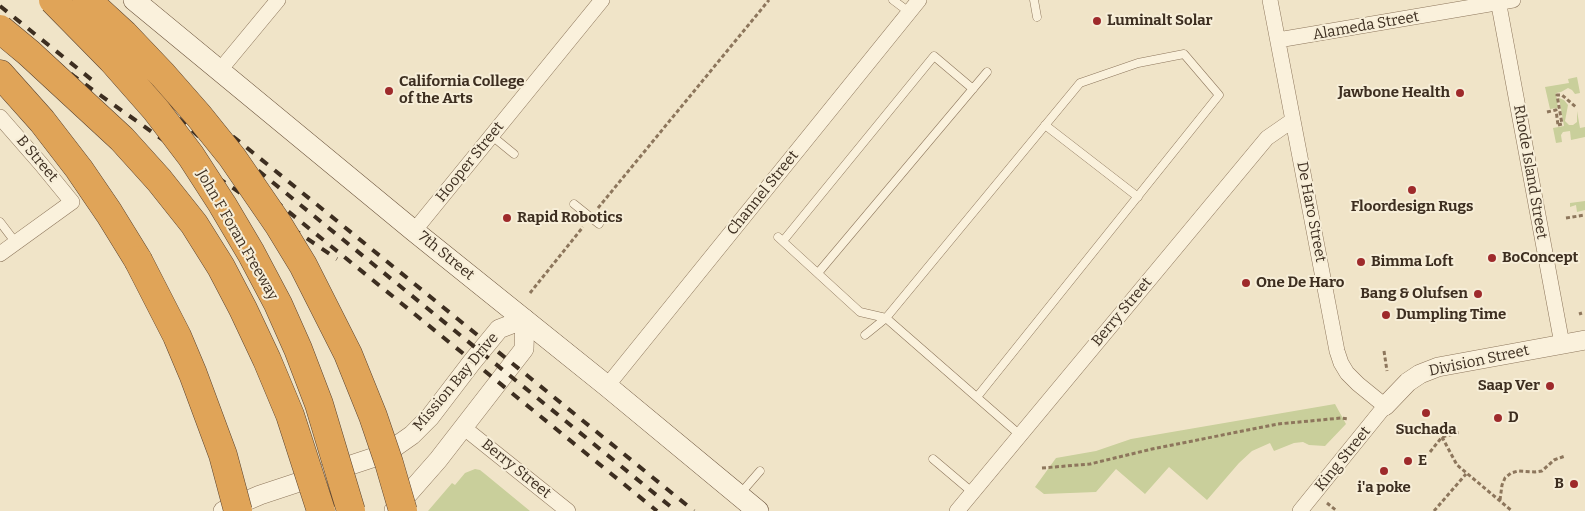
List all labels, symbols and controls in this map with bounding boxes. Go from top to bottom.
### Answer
street label: Alameda Street [1311,8,1421,44]
place label: Luminalt Solar [1107,12,1213,30]
marker: Luminalt Solar [1091,15,1103,27]
place label: California College of the Arts [399,73,524,108]
place label: Jawbone Health [1338,84,1450,102]
marker: California College of the Arts [383,85,395,97]
marker: Jawbone Health [1454,87,1466,99]
street label: Rhode Island Street [1509,103,1551,241]
street label: Hooper Street [432,118,508,206]
street label: B Street [12,132,62,186]
street label: Channel Street [723,147,803,239]
street label: De Haro Street [1292,160,1330,264]
street label: John F Foran Freeway [192,166,282,304]
marker: Floordesign Rugs [1406,184,1418,196]
place label: Floordesign Rugs [1351,198,1473,216]
place label: Rapid Robotics [517,209,623,227]
marker: Rapid Robotics [501,212,513,224]
street label: 7th Street [414,228,478,284]
place label: BoConcept [1502,249,1578,267]
marker: BoConcept [1486,252,1498,264]
place label: Bimma Loft [1371,253,1454,271]
marker: Bimma Loft [1355,256,1367,268]
street label: Berry Street [1088,274,1156,350]
place label: One De Haro [1256,274,1344,292]
marker: One De Haro [1240,277,1252,289]
place label: Bang & Olufsen [1360,285,1468,303]
marker: Bang & Olufsen [1472,288,1484,300]
place label: Dumpling Time [1396,306,1506,324]
marker: Dumpling Time [1380,309,1392,321]
street label: Mission Bay Drive [410,329,502,435]
street label: Division Street [1427,342,1531,380]
place label: Saap Ver [1478,377,1540,395]
marker: Saap Ver [1544,380,1556,392]
marker: Suchada [1420,407,1432,419]
place label: D [1508,409,1519,427]
marker: D [1492,412,1504,424]
place label: Suchada [1395,421,1457,439]
street label: King Street [1311,423,1375,495]
street label: Berry Street [478,435,554,503]
place label: E [1418,452,1427,470]
marker: E [1402,455,1414,467]
marker: i'a poke [1378,465,1390,477]
place label: B [1554,475,1564,493]
marker: B [1568,478,1580,490]
place label: i'a poke [1357,479,1411,497]

